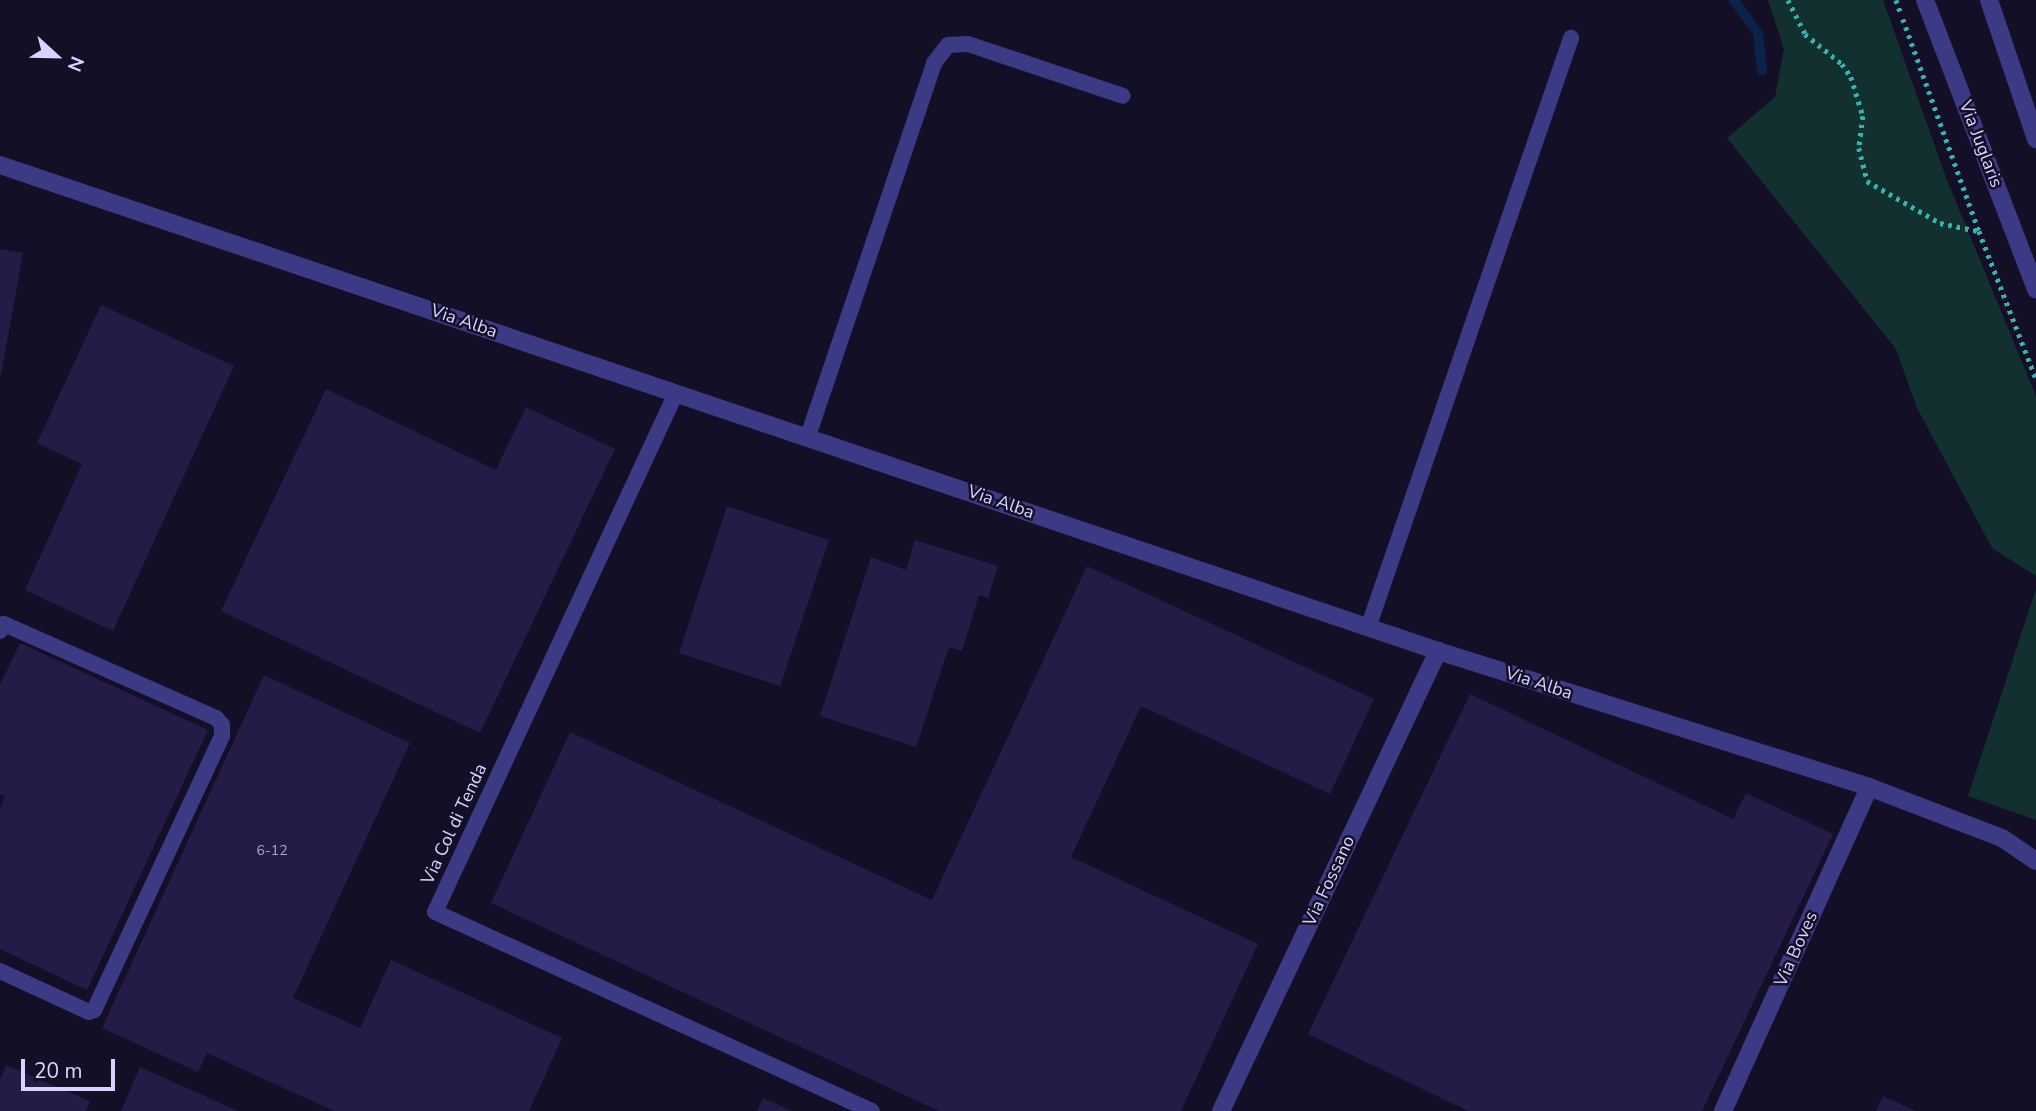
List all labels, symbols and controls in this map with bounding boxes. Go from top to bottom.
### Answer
north arrow [21,21,91,91]
text: N [61,52,90,75]
street label: Via Juglaris [1955,97,2007,191]
street label: Via Alba [428,300,500,342]
street label: Via Alba [965,481,1037,523]
street label: Via Alba [1503,662,1575,704]
street label: Via Col di Tenda [417,760,491,888]
street label: Via Fossano [1299,832,1359,930]
house number: 6-12 [256,843,288,859]
street label: Via Boves [1770,908,1822,990]
scale bar [24,1044,119,1088]
text: 20 m [34,1057,83,1085]

